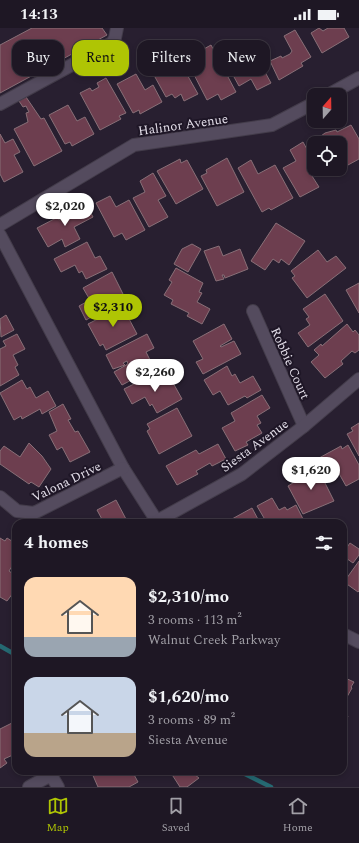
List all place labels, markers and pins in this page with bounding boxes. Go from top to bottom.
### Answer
pin: $2,020 [32,193,98,227]
pin: $2,310 [80,294,146,328]
pin: $2,260 [122,359,188,393]
pin: $1,620 [278,457,344,491]

